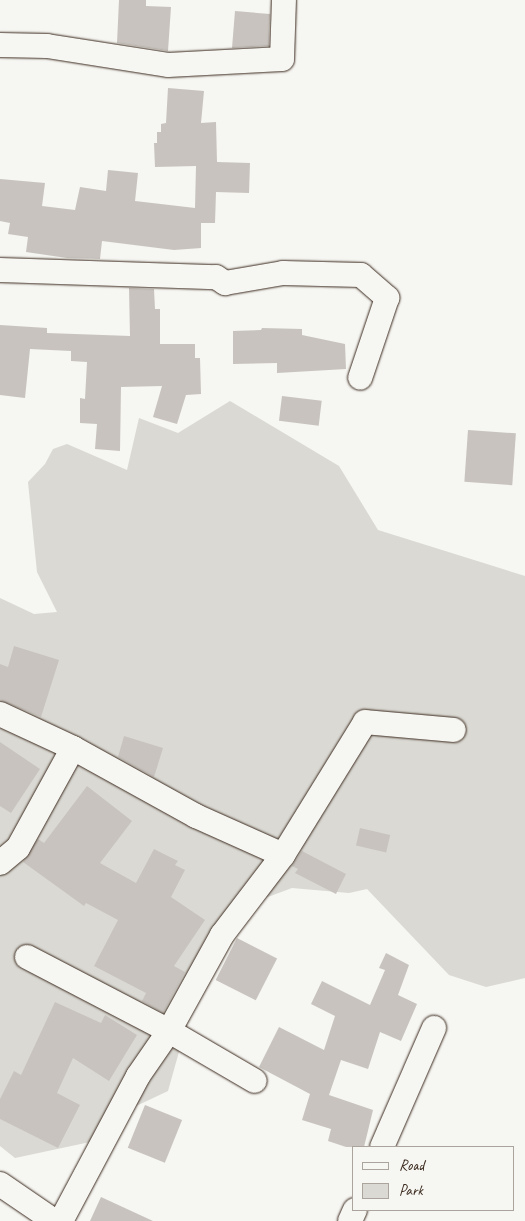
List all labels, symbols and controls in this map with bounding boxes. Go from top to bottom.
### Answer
legend [352,1146,515,1211]
text: Road [399,1156,424,1175]
text: Park [399,1181,423,1200]

